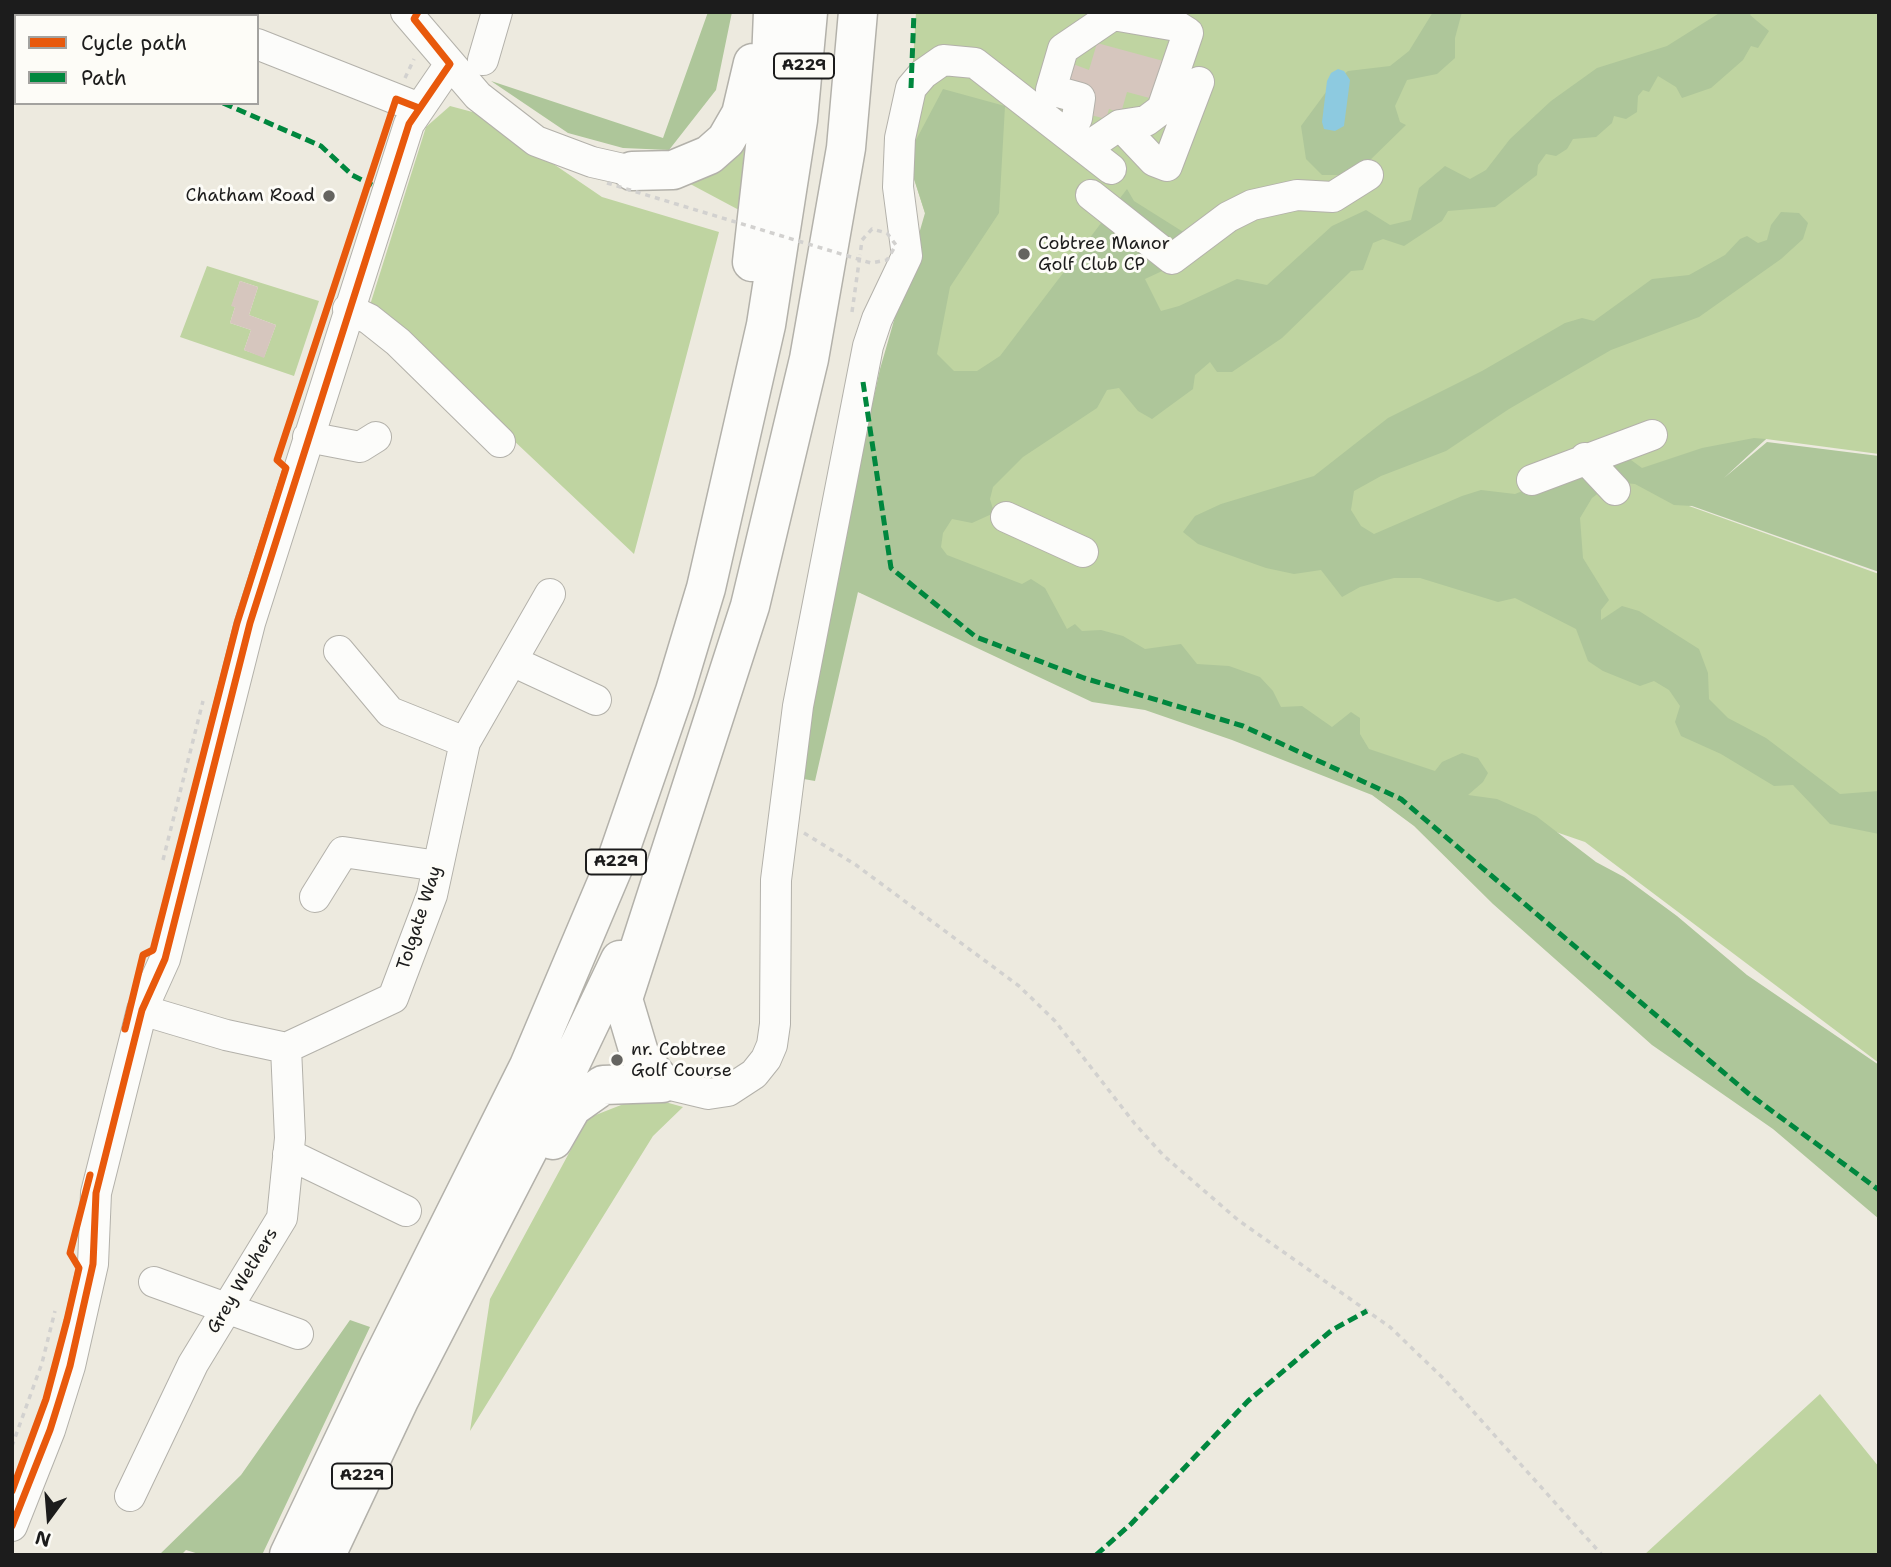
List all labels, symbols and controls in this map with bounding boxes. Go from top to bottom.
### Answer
legend [14,14,259,105]
text: Cycle path [81,29,187,57]
road number: A229 [774,54,834,78]
text: Path [81,64,127,92]
place label: Chatham Road [186,185,315,207]
marker: Chatham Road [321,188,337,204]
place label: Cobtree Manor Golf Club CP [1038,233,1170,276]
marker: Cobtree Manor Golf Club CP [1016,246,1032,262]
road number: A229 [586,849,646,874]
street label: Tolgate Way [393,863,447,973]
place label: nr. Cobtree Golf Course [631,1039,732,1082]
marker: nr. Cobtree Golf Course [609,1052,625,1068]
street label: Grey Wethers [203,1224,283,1338]
road number: A229 [332,1464,392,1488]
north arrow [14,1483,84,1553]
text: N [32,1525,54,1553]

